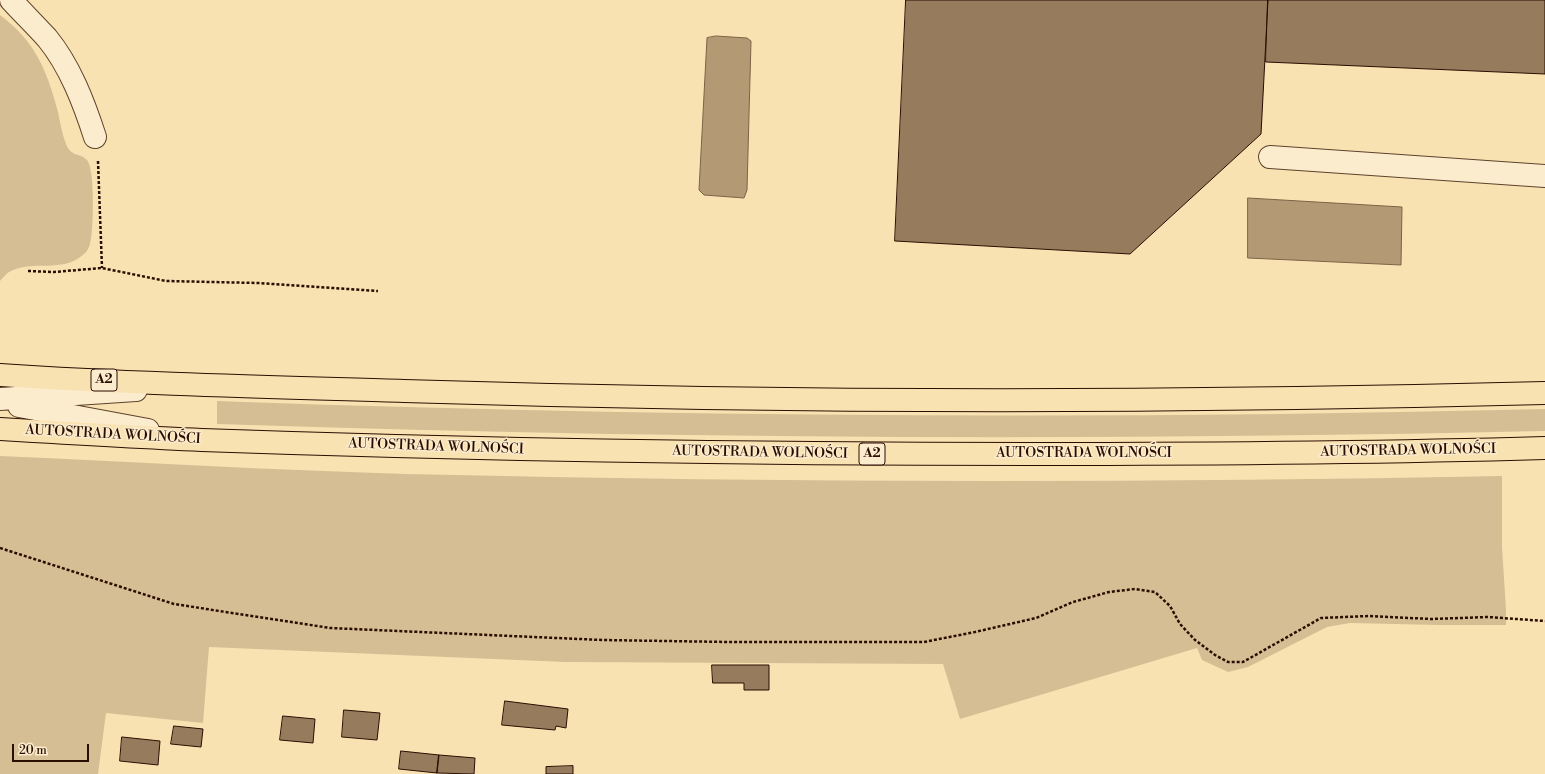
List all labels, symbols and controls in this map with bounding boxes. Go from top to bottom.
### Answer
road number: A2 [91,369,117,391]
street label: AUTOSTRADA WOLNOŚCI [25,422,201,448]
street label: AUTOSTRADA WOLNOŚCI [348,436,524,458]
street label: AUTOSTRADA WOLNOŚCI [1320,441,1496,461]
street label: AUTOSTRADA WOLNOŚCI [672,443,848,463]
road number: A2 [859,443,885,465]
street label: AUTOSTRADA WOLNOŚCI [996,446,1172,462]
scale bar [14,736,91,762]
text: 20 m [19,743,47,758]

